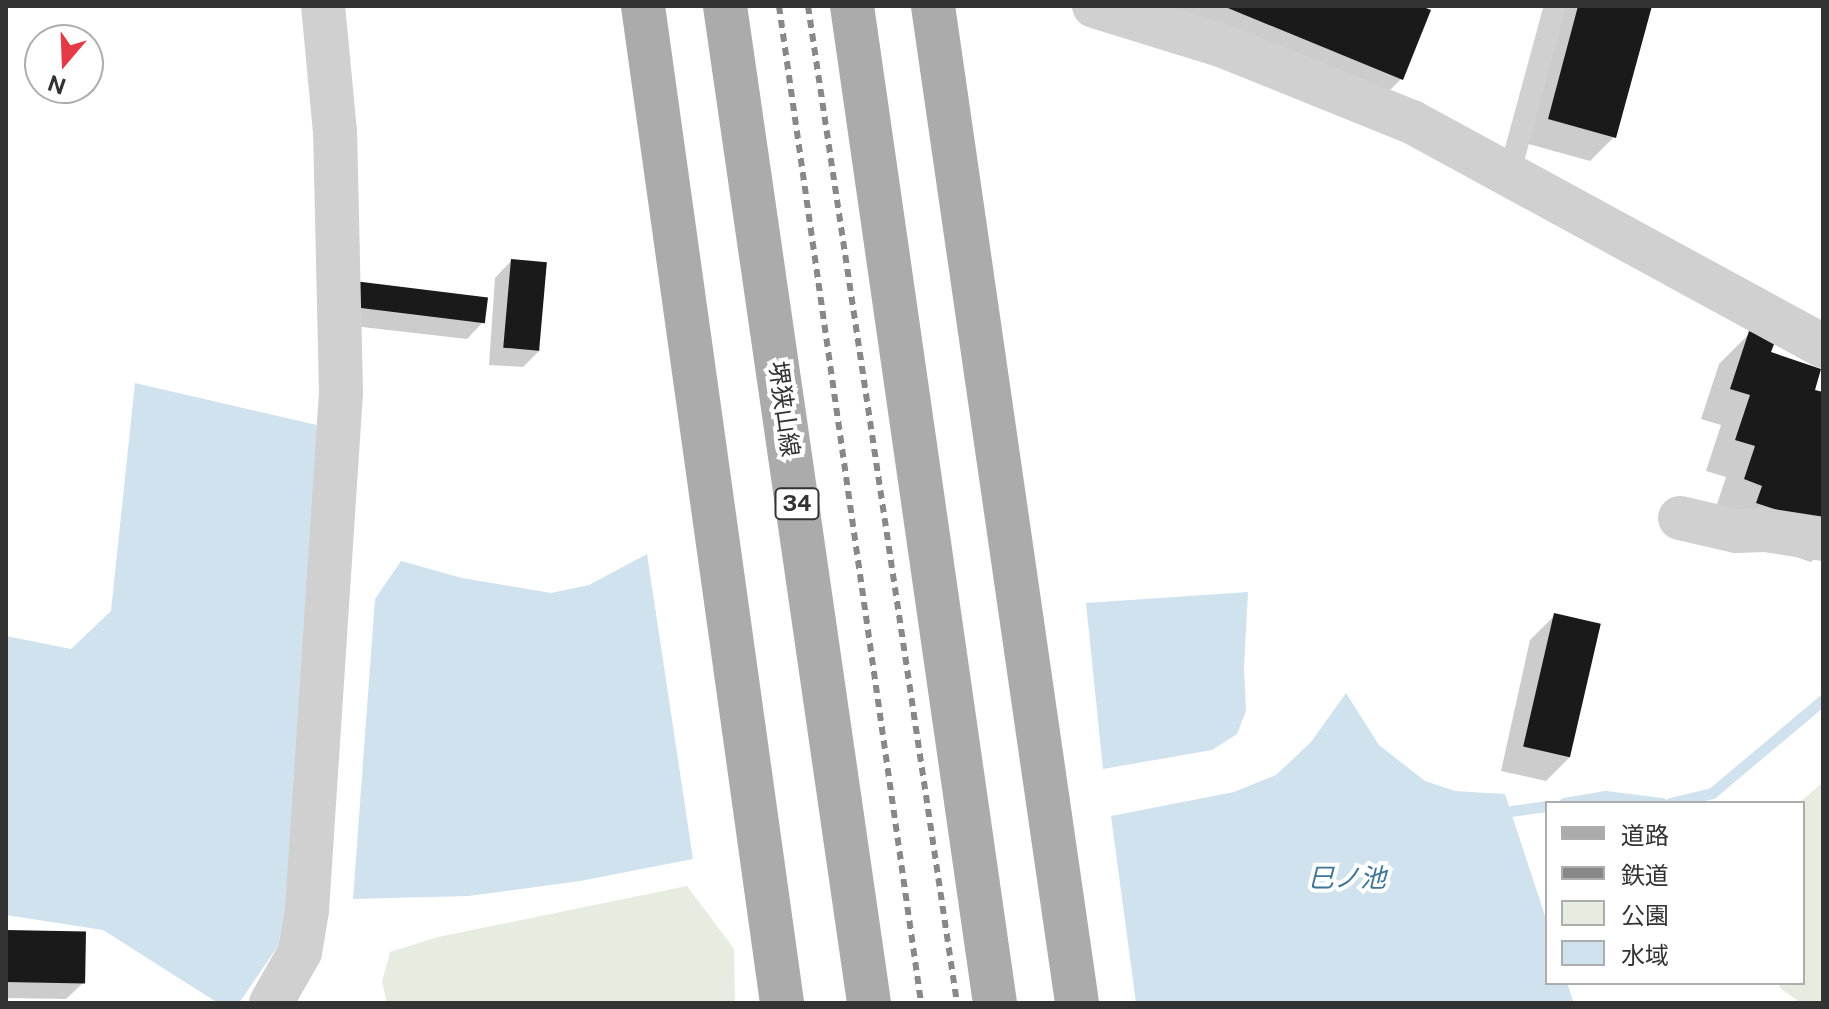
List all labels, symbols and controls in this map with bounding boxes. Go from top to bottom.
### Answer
north arrow [24,24,104,104]
text: N [44,70,69,100]
street label: 堺狭山線 [763,359,805,459]
road number: 34 [773,486,821,522]
legend [1545,801,1805,985]
text: 道路 [1621,821,1669,849]
text: 鉄道 [1621,861,1669,889]
water label: 巳ノ池 [1308,862,1386,894]
text: 公園 [1621,901,1669,929]
text: 水域 [1621,941,1669,969]

